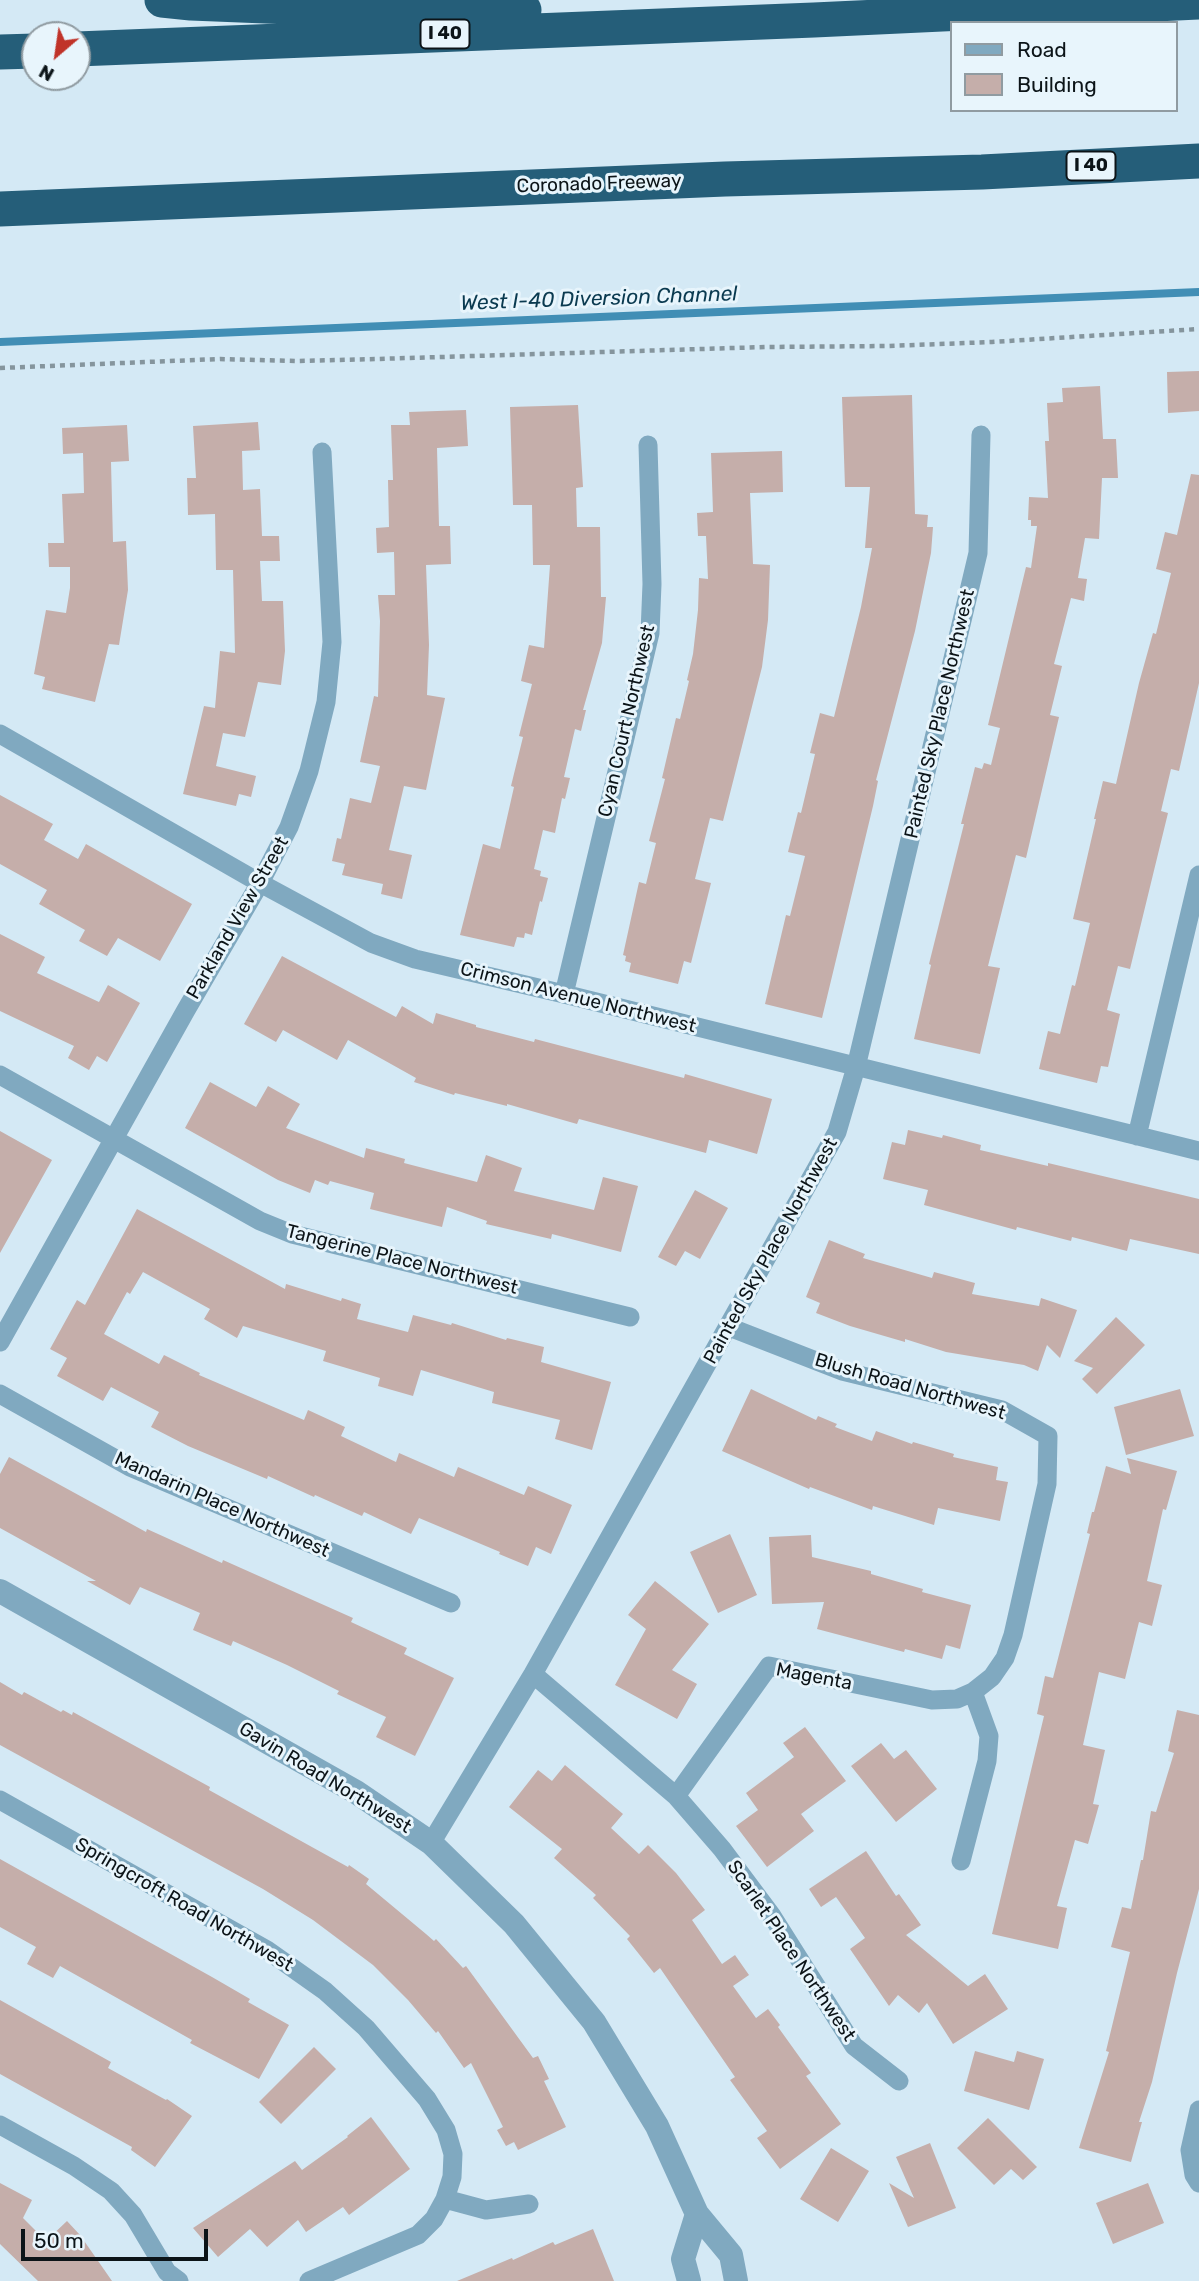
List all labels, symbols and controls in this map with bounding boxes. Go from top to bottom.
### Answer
road number: I 40 [420,19,470,48]
north arrow [21,21,91,91]
legend [950,21,1178,112]
text: Road [1017,37,1067,62]
text: N [35,60,58,86]
text: Building [1017,72,1097,97]
road number: I 40 [1066,152,1116,181]
street label: Coronado Freeway [516,170,682,198]
water label: West I-40 Diversion Channel [460,282,738,316]
street label: Painted Sky Place Northwest [900,587,980,841]
street label: Cyan Court Northwest [594,623,660,819]
street label: Parkland View Street [182,833,294,1003]
street label: Crimson Avenue Northwest [458,958,698,1038]
street label: Painted Sky Place Northwest [699,1134,843,1368]
street label: Tangerine Place Northwest [284,1220,520,1300]
street label: Blush Road Northwest [812,1349,1008,1425]
street label: Mandarin Place Northwest [111,1447,333,1563]
street label: Magenta [774,1658,854,1696]
street label: Gavin Road Northwest [235,1717,415,1839]
street label: Springcroft Road Northwest [71,1833,297,1977]
street label: Scarlet Place Northwest [722,1856,860,2046]
scale bar [24,2214,212,2258]
text: 50 m [34,2228,84,2253]

